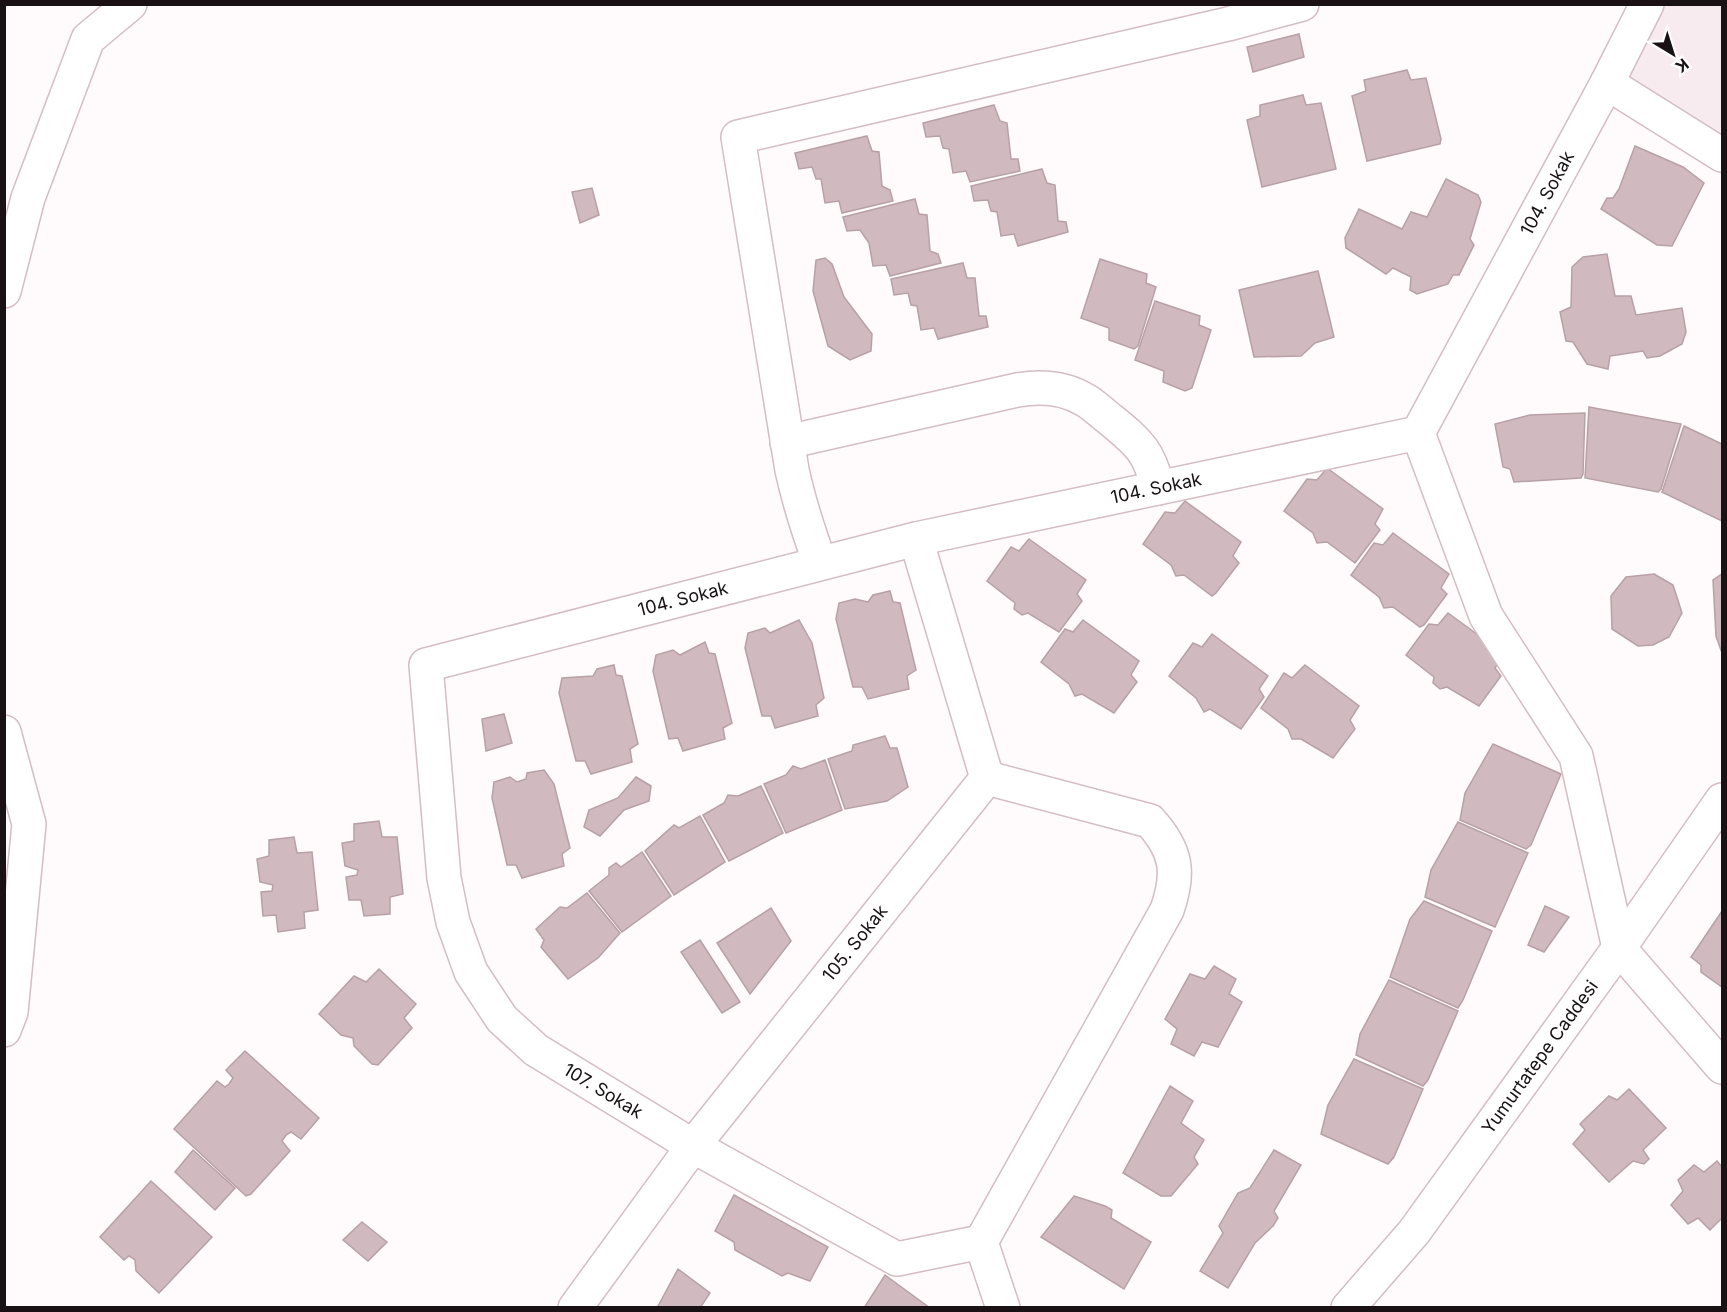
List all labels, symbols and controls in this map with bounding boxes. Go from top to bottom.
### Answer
north arrow [1643,24,1703,84]
text: K [1671,54,1693,78]
street label: 104. Sokak [1516,147,1578,239]
street label: 104. Sokak [1109,468,1203,508]
street label: 104. Sokak [636,577,730,620]
street label: 105. Sokak [818,900,892,985]
street label: Yumurtatepe Caddesi [1477,976,1602,1138]
street label: 107. Sokak [560,1059,647,1122]

